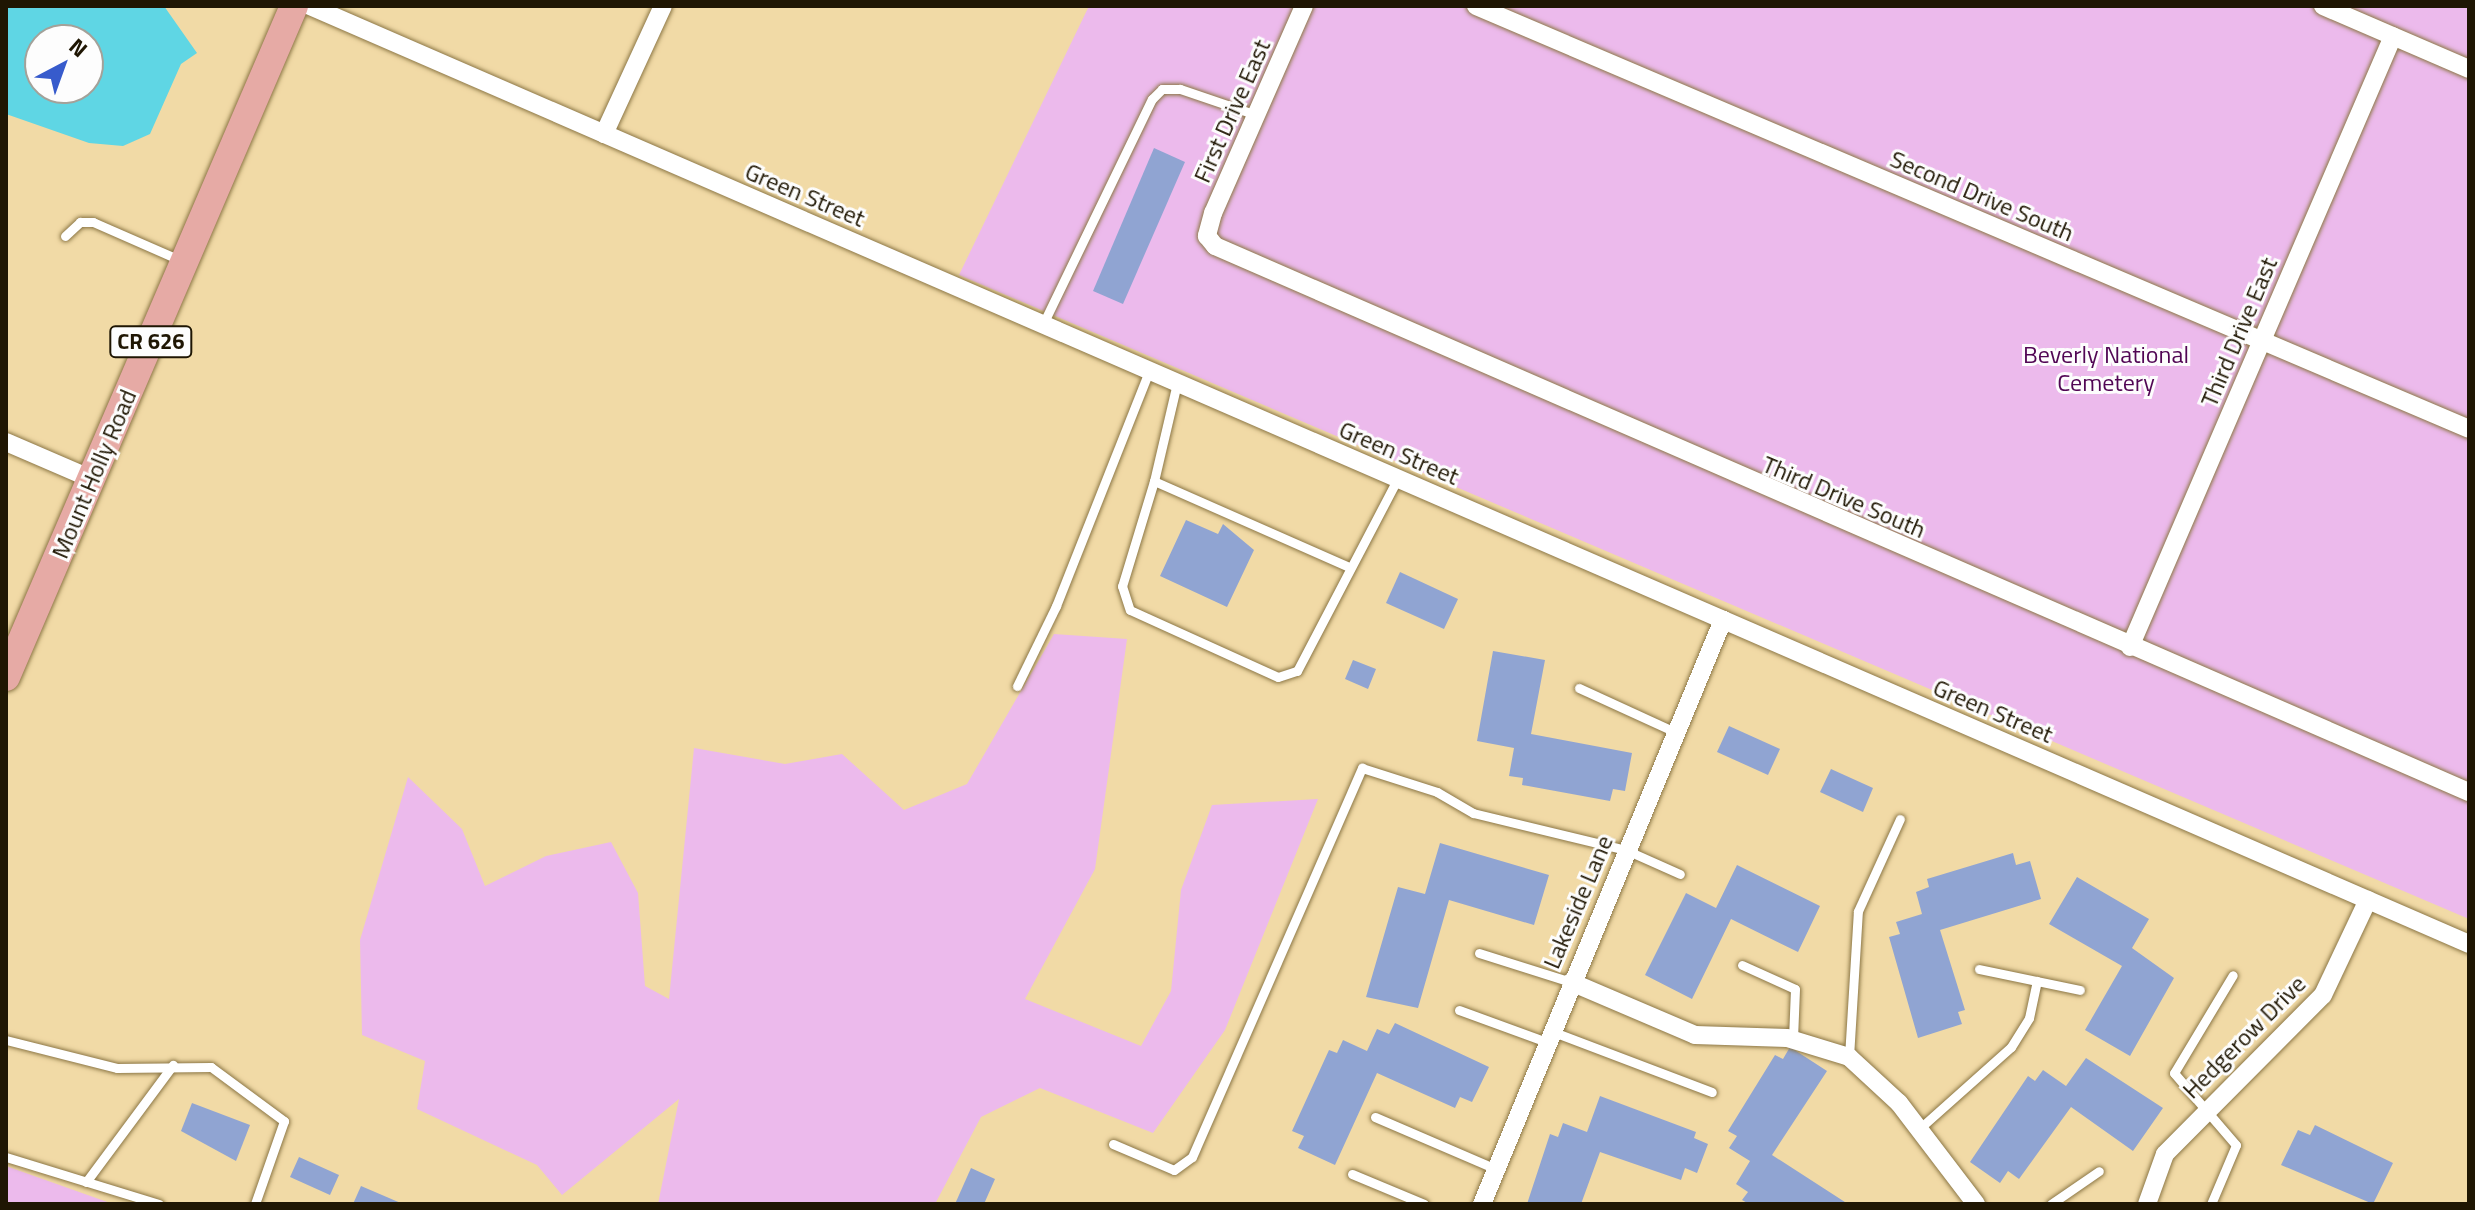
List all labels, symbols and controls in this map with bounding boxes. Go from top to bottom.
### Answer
north arrow [24,24,104,104]
text: N [62,30,95,65]
street label: First Drive East [1188,35,1276,187]
street label: Second Drive South [1886,144,2078,248]
street label: Green Street [741,157,869,233]
street label: Third Drive East [2195,253,2283,411]
road number: CR 626 [109,324,193,360]
park label: Beverly National Cemetery [2023,341,2189,397]
street label: Mount Holly Road [45,385,143,563]
street label: Green Street [1335,415,1463,491]
street label: Third Drive South [1758,450,1930,544]
street label: Green Street [1929,673,2057,749]
street label: Lakeside Lane [1537,831,1619,973]
street label: Hedgerow Drive [2177,970,2311,1104]

